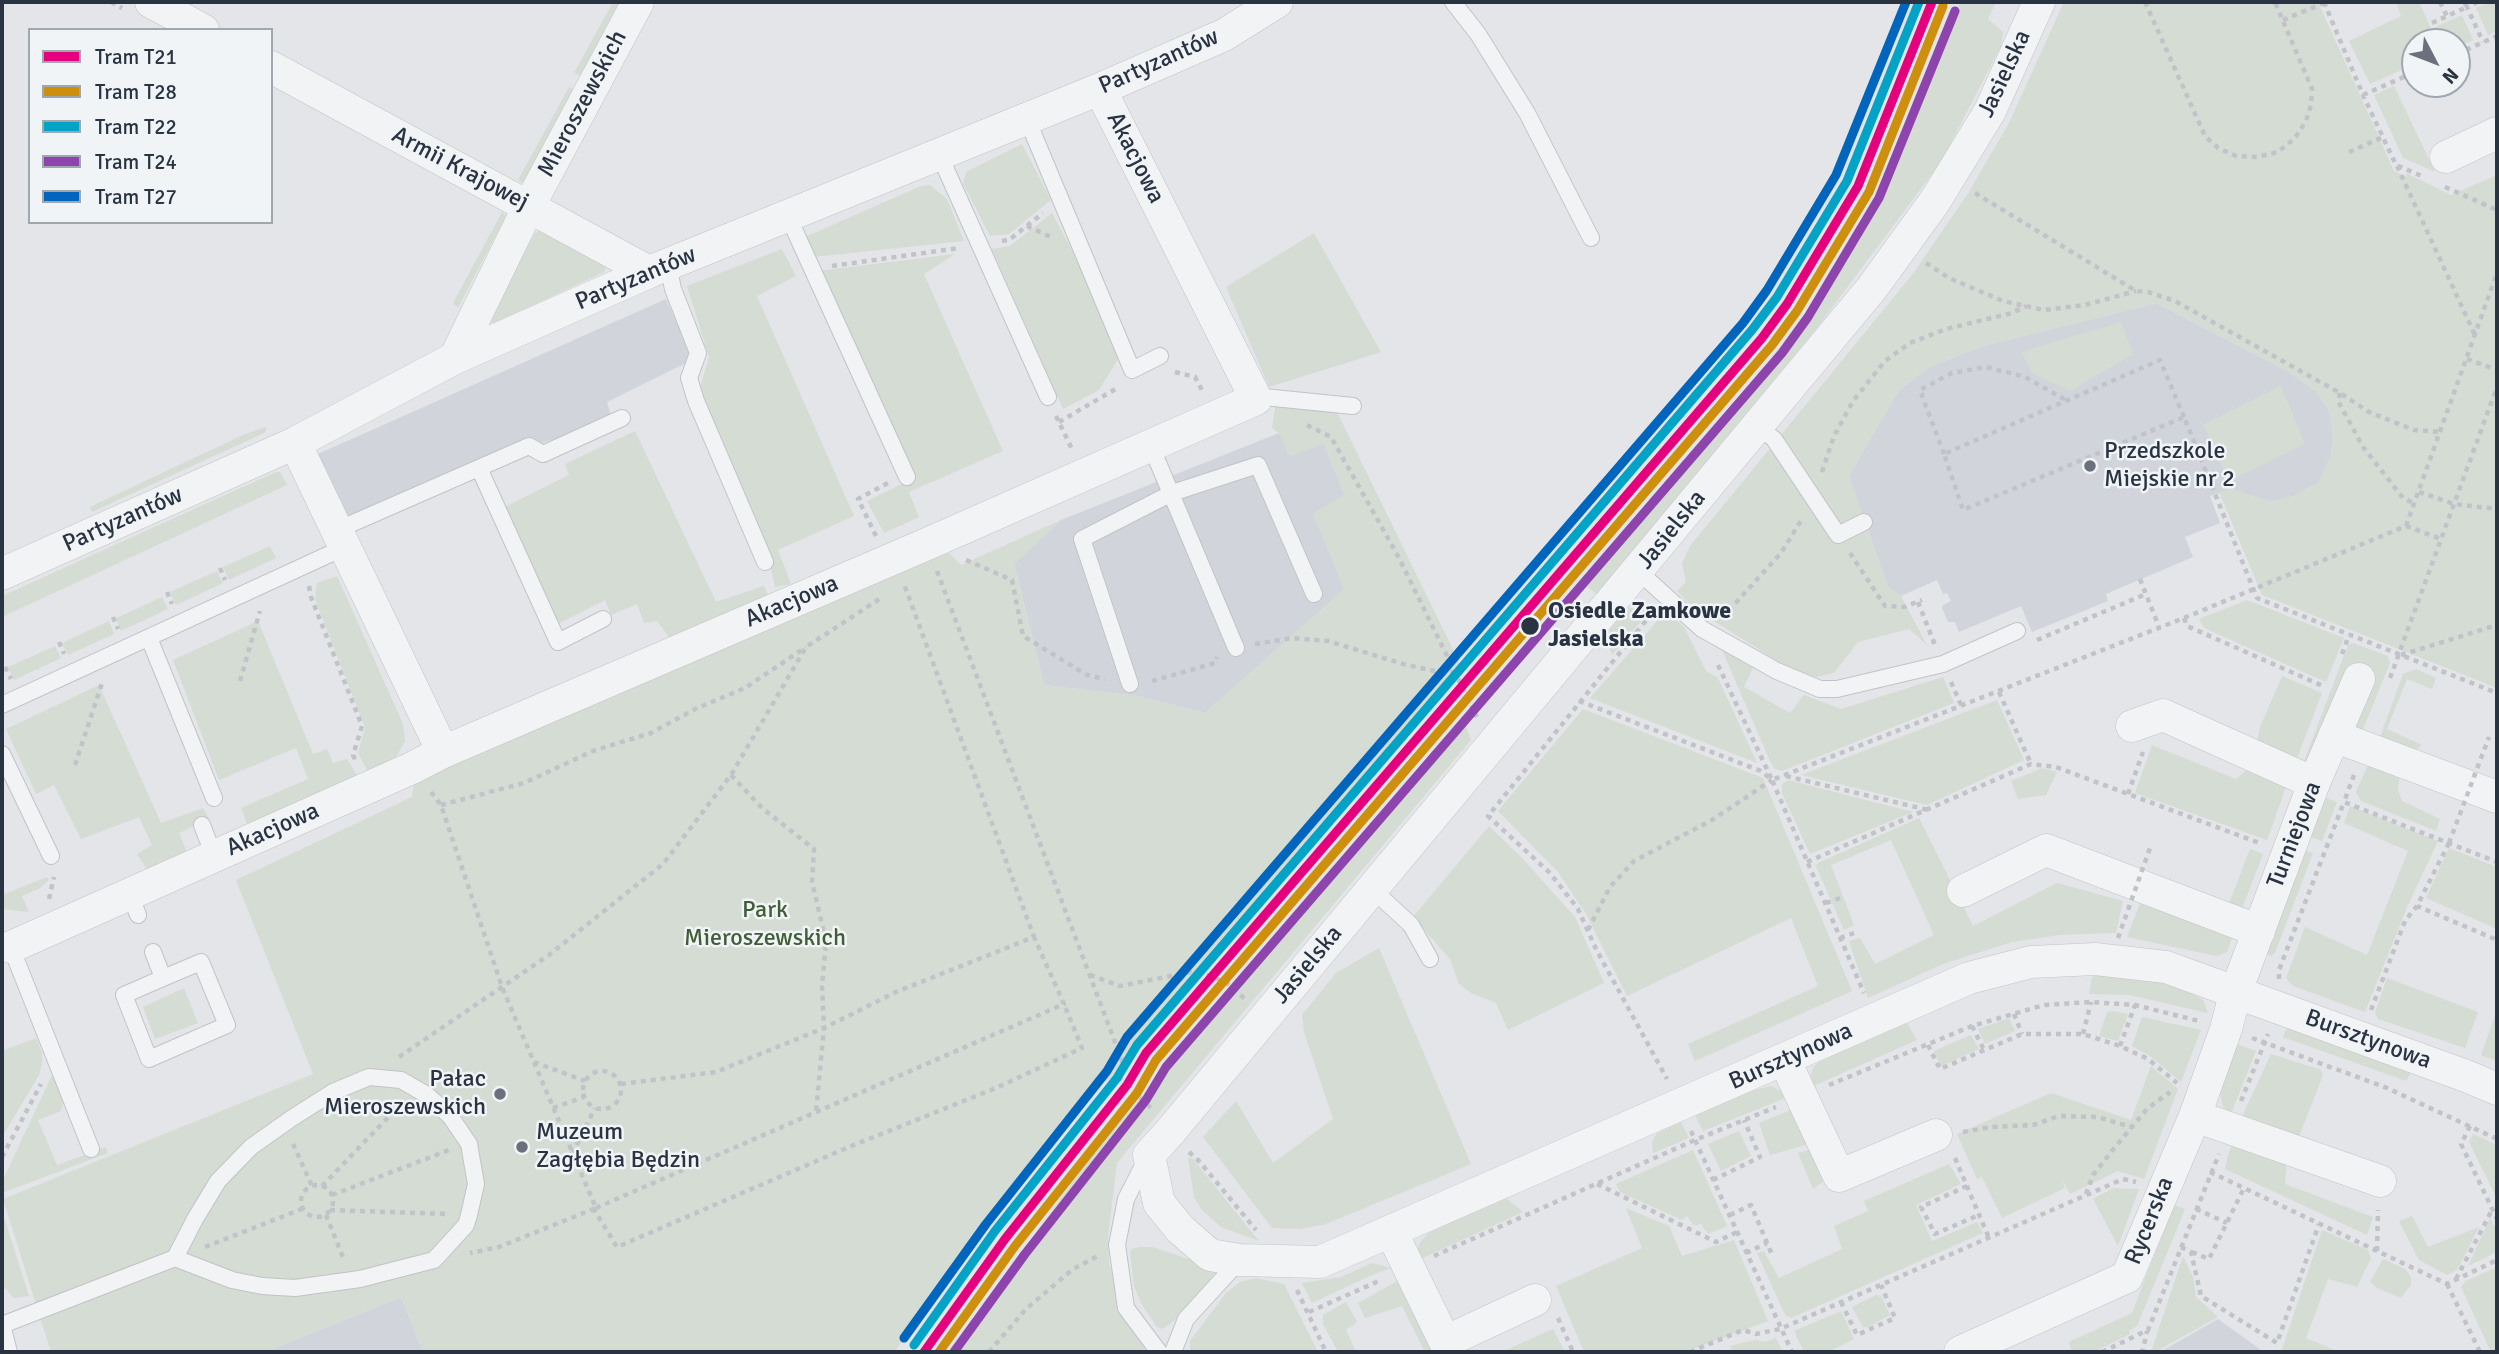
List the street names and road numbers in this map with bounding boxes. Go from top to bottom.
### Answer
street label: Partyzantów [1095,23,1223,101]
street label: Mieroszewskich [532,26,634,182]
street label: Jasielska [1972,26,2038,122]
street label: Akacjowa [1100,108,1170,208]
street label: Armii Krajowej [387,121,533,217]
street label: Partyzantów [571,241,701,317]
street label: Partyzantów [59,481,187,559]
street label: Jasielska [1632,485,1712,575]
street label: Akacjowa [741,569,843,635]
street label: Turniejowa [2262,778,2328,892]
street label: Akacjowa [222,797,324,863]
street label: Jasielska [1267,920,1349,1010]
street label: Bursztynowa [2301,1004,2435,1076]
street label: Bursztynowa [1725,1017,1857,1097]
street label: Rycerska [2119,1173,2181,1269]

